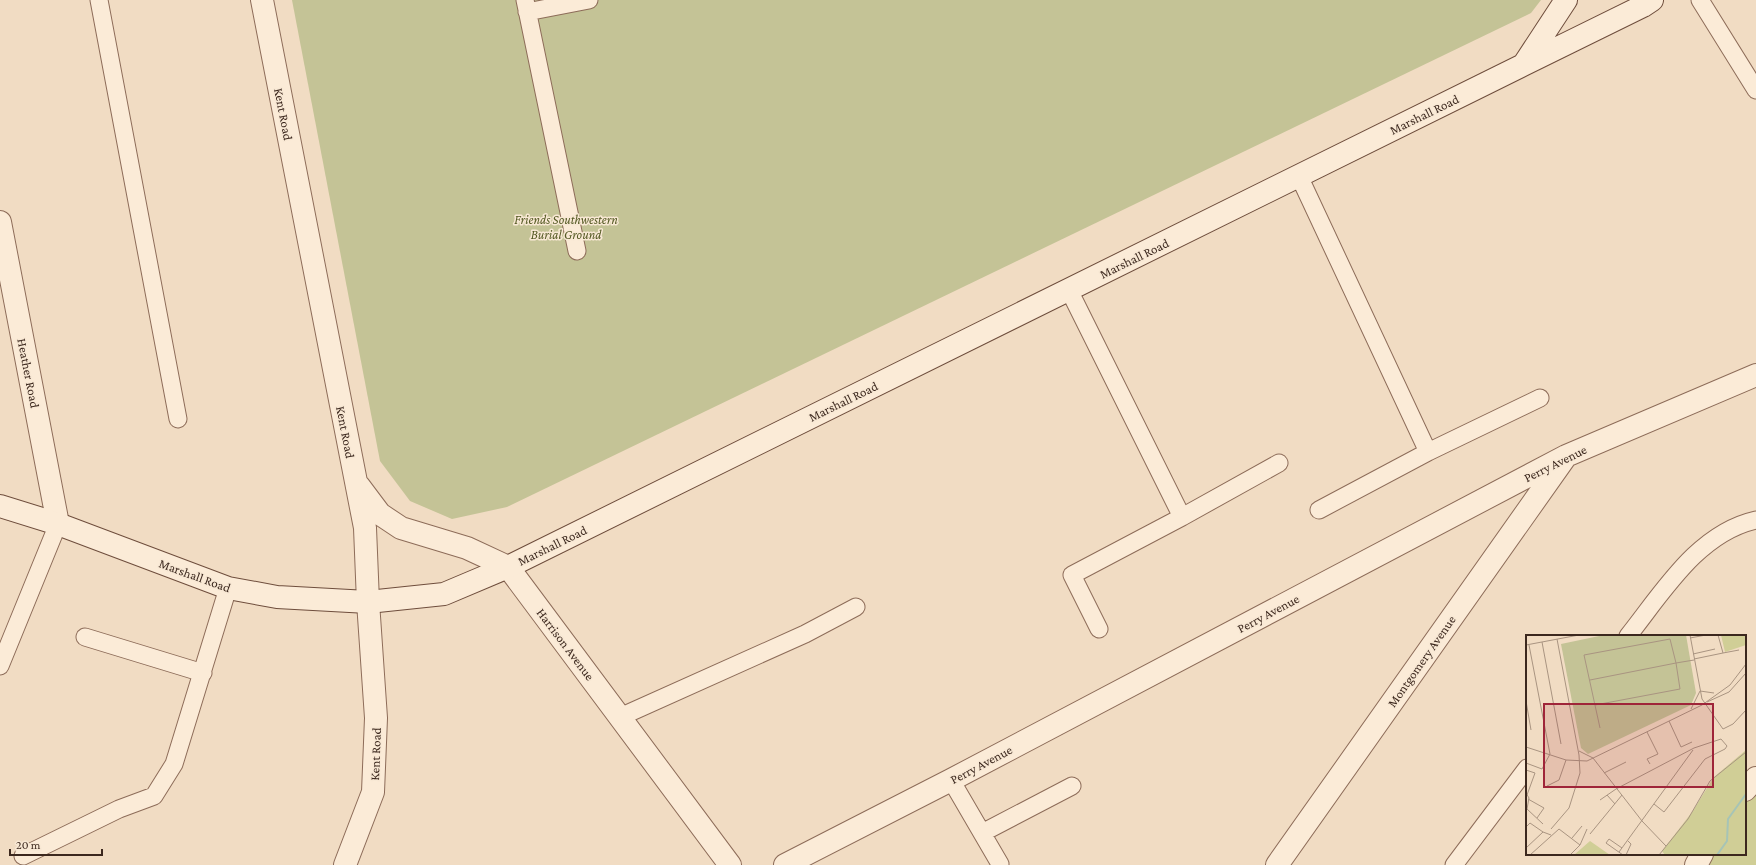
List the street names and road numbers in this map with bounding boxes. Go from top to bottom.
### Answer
street label: Kent Road [271,87,296,142]
street label: Marshall Road [1387,91,1461,138]
street label: Marshall Road [1097,235,1171,282]
street label: Heather Road [14,337,43,409]
street label: Marshall Road [806,378,880,425]
street label: Kent Road [333,405,358,460]
street label: Perry Avenue [1521,442,1589,485]
street label: Marshall Road [515,522,589,569]
street label: Marshall Road [157,556,233,595]
street label: Perry Avenue [1235,591,1302,636]
street label: Harrison Avenue [534,605,598,684]
street label: Montgomery Avenue [1384,612,1459,710]
street label: Kent Road [367,727,384,781]
street label: Perry Avenue [948,742,1015,787]

